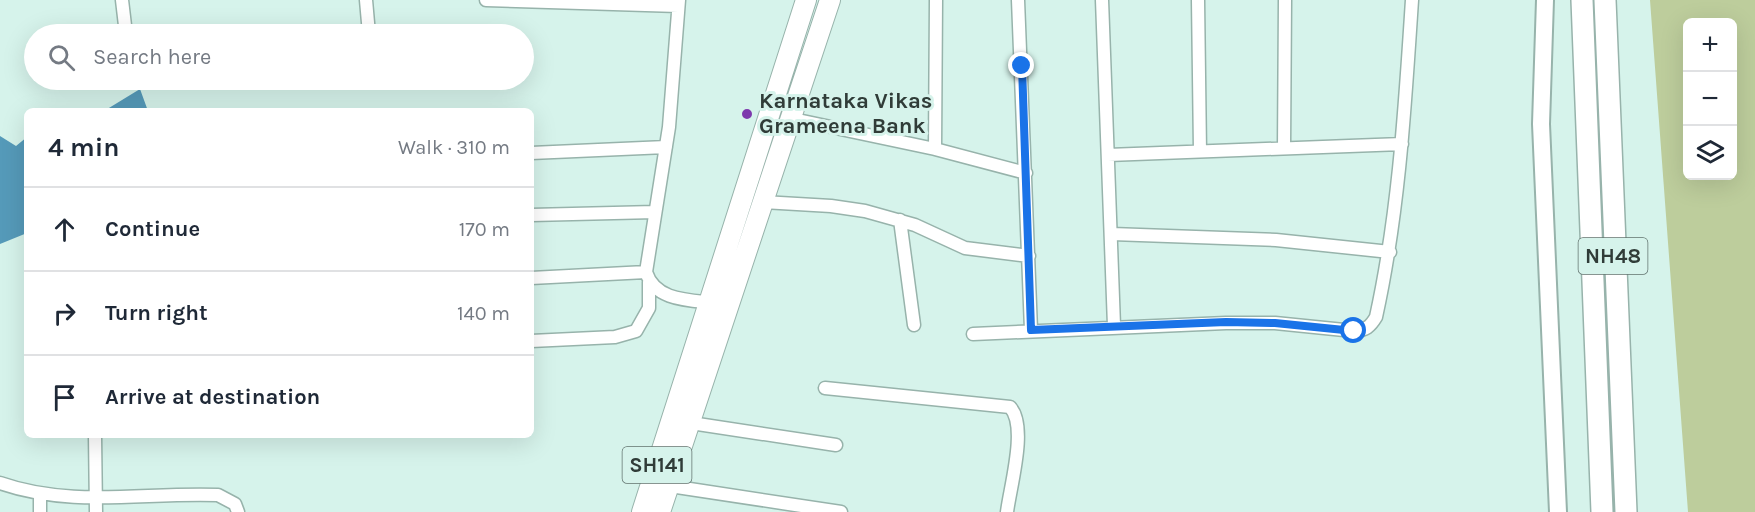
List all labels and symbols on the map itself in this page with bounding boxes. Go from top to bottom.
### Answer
route end [1008,52,1034,78]
place label: Karnataka Vikas Grameena Bank [759,88,932,139]
marker: Karnataka Vikas Grameena Bank [740,107,754,121]
road number: NH48 [1578,238,1648,274]
route start [1340,317,1366,343]
road number: SH141 [622,447,692,483]

